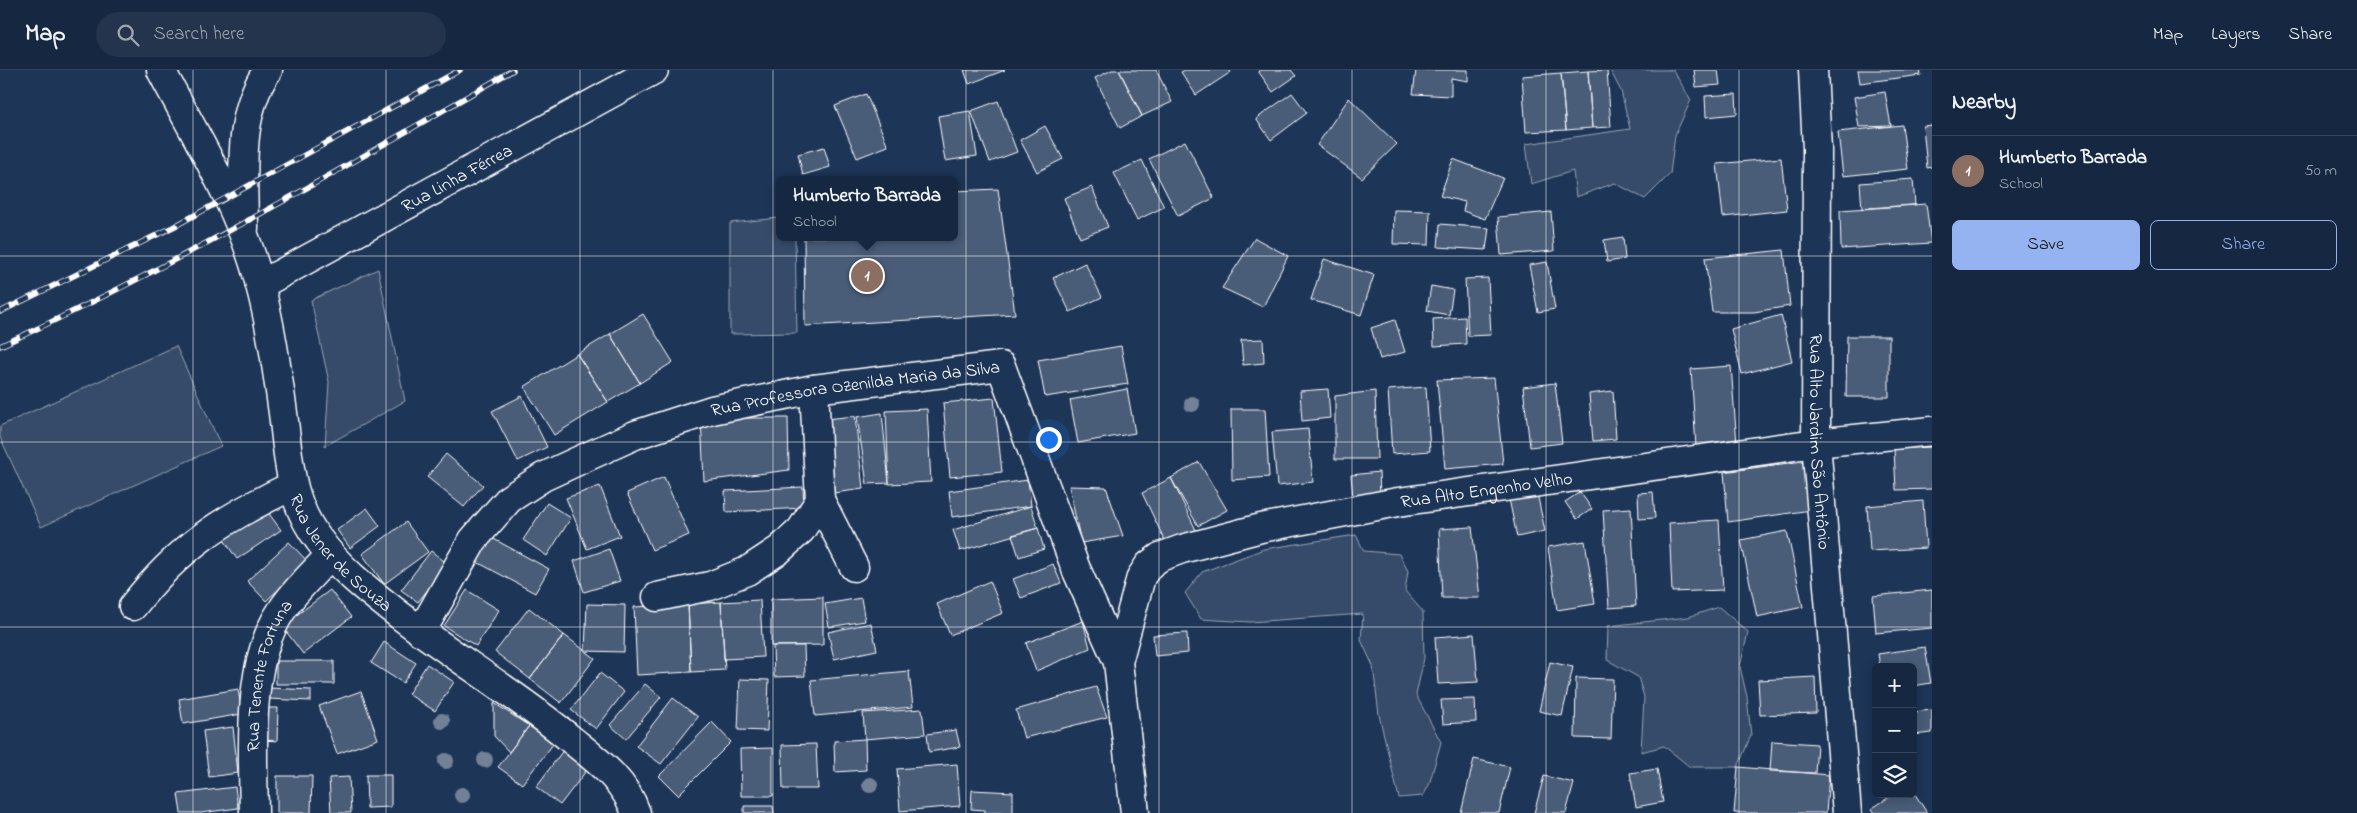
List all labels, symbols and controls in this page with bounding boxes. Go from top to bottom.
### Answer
search box [96,12,446,57]
text: Map [25,17,66,52]
icon: search [114,21,142,49]
text: Search here [154,21,245,48]
text: Map [2153,22,2183,48]
text: Layers [2211,22,2261,48]
text: Share [2289,22,2332,48]
text: Nearby [1952,88,2016,118]
street label: Rua Linha Férrea [397,139,518,220]
text: Humberto Barrada [1999,145,2147,172]
text: 1 [1965,159,1971,183]
text: 50 m [2305,159,2337,183]
text: School [1999,172,2043,196]
popup [776,176,958,241]
text: Humberto Barrada [793,183,941,210]
text: School [793,210,837,234]
button: Save [1952,220,2140,270]
button: Share [2150,220,2337,270]
pin: 1 [851,257,883,295]
street label: Rua Alto Jardim São Antônio [1801,334,1836,551]
street label: Rua Professora Ozenilda Maria da Silva [709,355,1002,425]
your location [1036,427,1062,453]
street label: Rua Alto Engenho Velho [1399,467,1574,516]
street label: Rua Jener de Souza [282,491,397,619]
street label: Rua Tenente Fortuna [242,595,300,752]
map controls [1872,663,1917,798]
button: + [1872,663,1917,708]
button: − [1872,708,1917,753]
button: layers [1872,753,1917,798]

